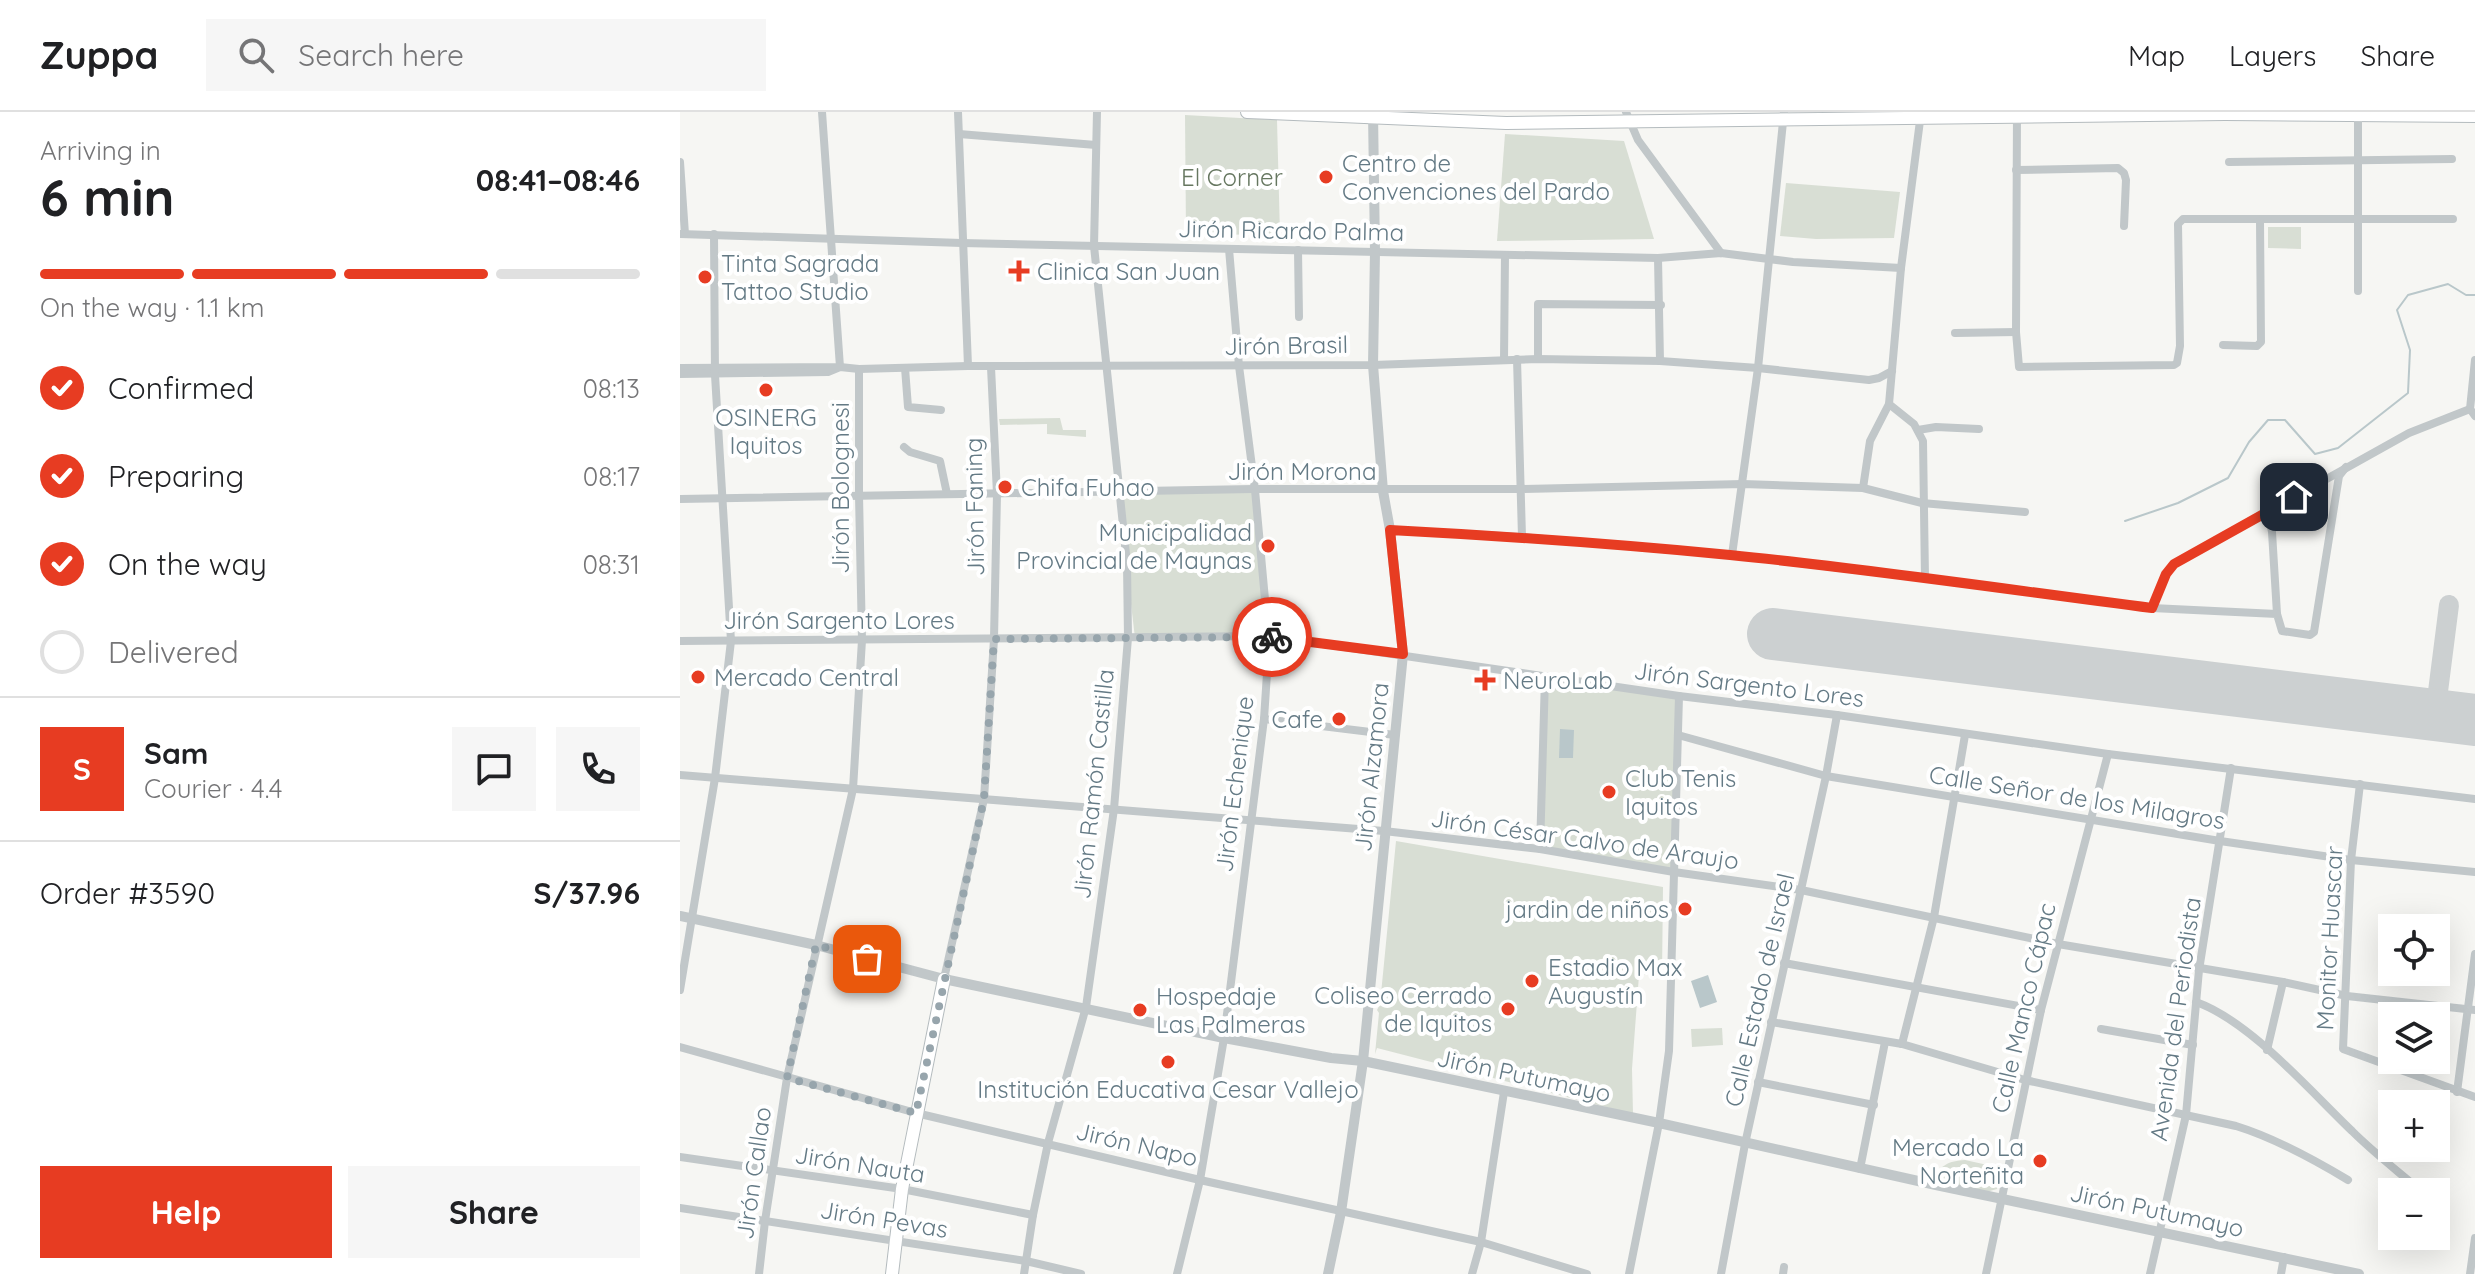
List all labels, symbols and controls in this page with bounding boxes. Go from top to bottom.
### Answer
search box [206,19,766,91]
text: Zuppa [40,31,158,79]
icon: search [234,33,278,77]
text: Search here [298,36,464,74]
text: Map [2128,38,2185,73]
text: Layers [2229,38,2316,73]
text: Share [2360,38,2435,73]
text: Arriving in [40,134,161,167]
place label: Centro de Convenciones del Pardo [1342,148,1610,206]
text: 08:41–08:46 [476,161,640,199]
park label: El Corner [1181,162,1283,192]
text: 6 min [40,164,175,229]
marker: Centro de Convenciones del Pardo [1317,168,1335,186]
street label: Jirón Ricardo Palma [1178,213,1404,247]
place label: Tinta Sagrada Tattoo Studio [721,248,879,306]
place label: Clinica San Juan [1037,256,1220,286]
marker: Clinica San Juan [1008,260,1030,282]
marker: Tinta Sagrada Tattoo Studio [696,268,714,286]
text: On the way · 1.1 km [40,291,264,324]
street label: Jirón Brasil [1224,329,1348,361]
icon: check [40,366,84,410]
text: Confirmed [108,369,254,407]
text: 08:13 [582,372,640,405]
marker: OSINERG Iquitos [757,381,775,399]
place label: OSINERG Iquitos [715,402,817,460]
street label: Jirón Bolognesi [825,402,855,574]
street label: Jirón Faning [958,437,990,577]
icon: check [40,454,84,498]
street label: Jirón Morona [1228,456,1377,486]
text: Preparing [108,457,244,495]
text: 08:17 [583,460,640,493]
pin [2260,463,2328,531]
place label: Chifa Fuhao [1021,472,1155,502]
icon: home [2272,475,2316,519]
marker: Chifa Fuhao [996,478,1014,496]
place label: Municipalidad Provincial de Maynas [1016,517,1252,575]
marker: Municipalidad Provincial de Maynas [1259,537,1277,555]
icon: check [40,542,84,586]
text: On the way [108,545,267,583]
text: 08:31 [582,548,640,581]
courier [1232,597,1312,677]
street label: Jirón Sargento Lores [723,605,955,635]
icon: bike [1250,615,1294,659]
text: Delivered [108,633,239,671]
street label: Jirón Sargento Lores [1632,655,1866,713]
place label: Mercado Central [714,662,899,692]
place label: NeuroLab [1503,665,1613,695]
marker: Mercado Central [689,668,707,686]
street label: Jirón Ramón Castilla [1066,668,1120,900]
marker: NeuroLab [1474,669,1496,691]
street label: Jirón Alzamora [1347,681,1395,853]
street label: Jirón Echenique [1208,694,1260,874]
place label: Cafe [1271,704,1323,734]
marker: Cafe [1330,710,1348,728]
button: chat [452,727,536,811]
button: phone [556,727,640,811]
text: Sam [144,734,208,772]
text: S [73,750,91,788]
street label: Calle Señor de los Milagros [1927,759,2227,835]
place label: Club Tenis Iquitos [1625,763,1736,821]
text: Courier · 4.4 [144,772,282,805]
marker: Club Tenis Iquitos [1600,783,1618,801]
street label: Jirón César Calvo de Araujo [1429,803,1741,875]
street label: Monitor Huascar [2309,845,2349,1031]
street label: Calle Estado de Israel [1718,870,1800,1110]
text: Order #3590 [40,874,215,912]
text: S/37.96 [533,874,640,912]
place label: jardin de niños [1505,894,1669,924]
street label: Avenida del Periodista [2143,895,2207,1143]
marker: jardin de niños [1676,900,1694,918]
street label: Calle Manco Cápac [1984,900,2062,1116]
map controls [2378,914,2450,1250]
button: locate [2378,914,2450,986]
pin [833,925,901,993]
icon: bag [845,937,889,981]
place label: Estadio Max Augustín [1548,952,1682,1010]
marker: Estadio Max Augustín [1523,972,1541,990]
place label: Coliseo Cerrado de Iquitos [1314,980,1492,1038]
place label: Hospedaje Las Palmeras [1156,981,1306,1039]
marker: Coliseo Cerrado de Iquitos [1499,1000,1517,1018]
marker: Hospedaje Las Palmeras [1131,1001,1149,1019]
button: layers [2378,1002,2450,1074]
street label: Jirón Putumayo [1434,1042,1614,1108]
marker: Institución Educativa Cesar Vallejo [1159,1053,1177,1071]
place label: Institución Educativa Cesar Vallejo [977,1074,1359,1104]
button: + [2378,1090,2450,1162]
street label: Jirón Callao [729,1105,777,1241]
street label: Jirón Napo [1073,1115,1201,1173]
place label: Mercado La Norteñita [1892,1132,2024,1190]
street label: Jirón Nauta [793,1139,927,1189]
marker: Mercado La Norteñita [2031,1152,2049,1170]
button: Help [40,1166,332,1258]
button: Share [348,1166,640,1258]
street label: Jirón Putumayo [2067,1177,2247,1243]
button: − [2378,1178,2450,1250]
street label: Jirón Pevas [818,1194,950,1244]

